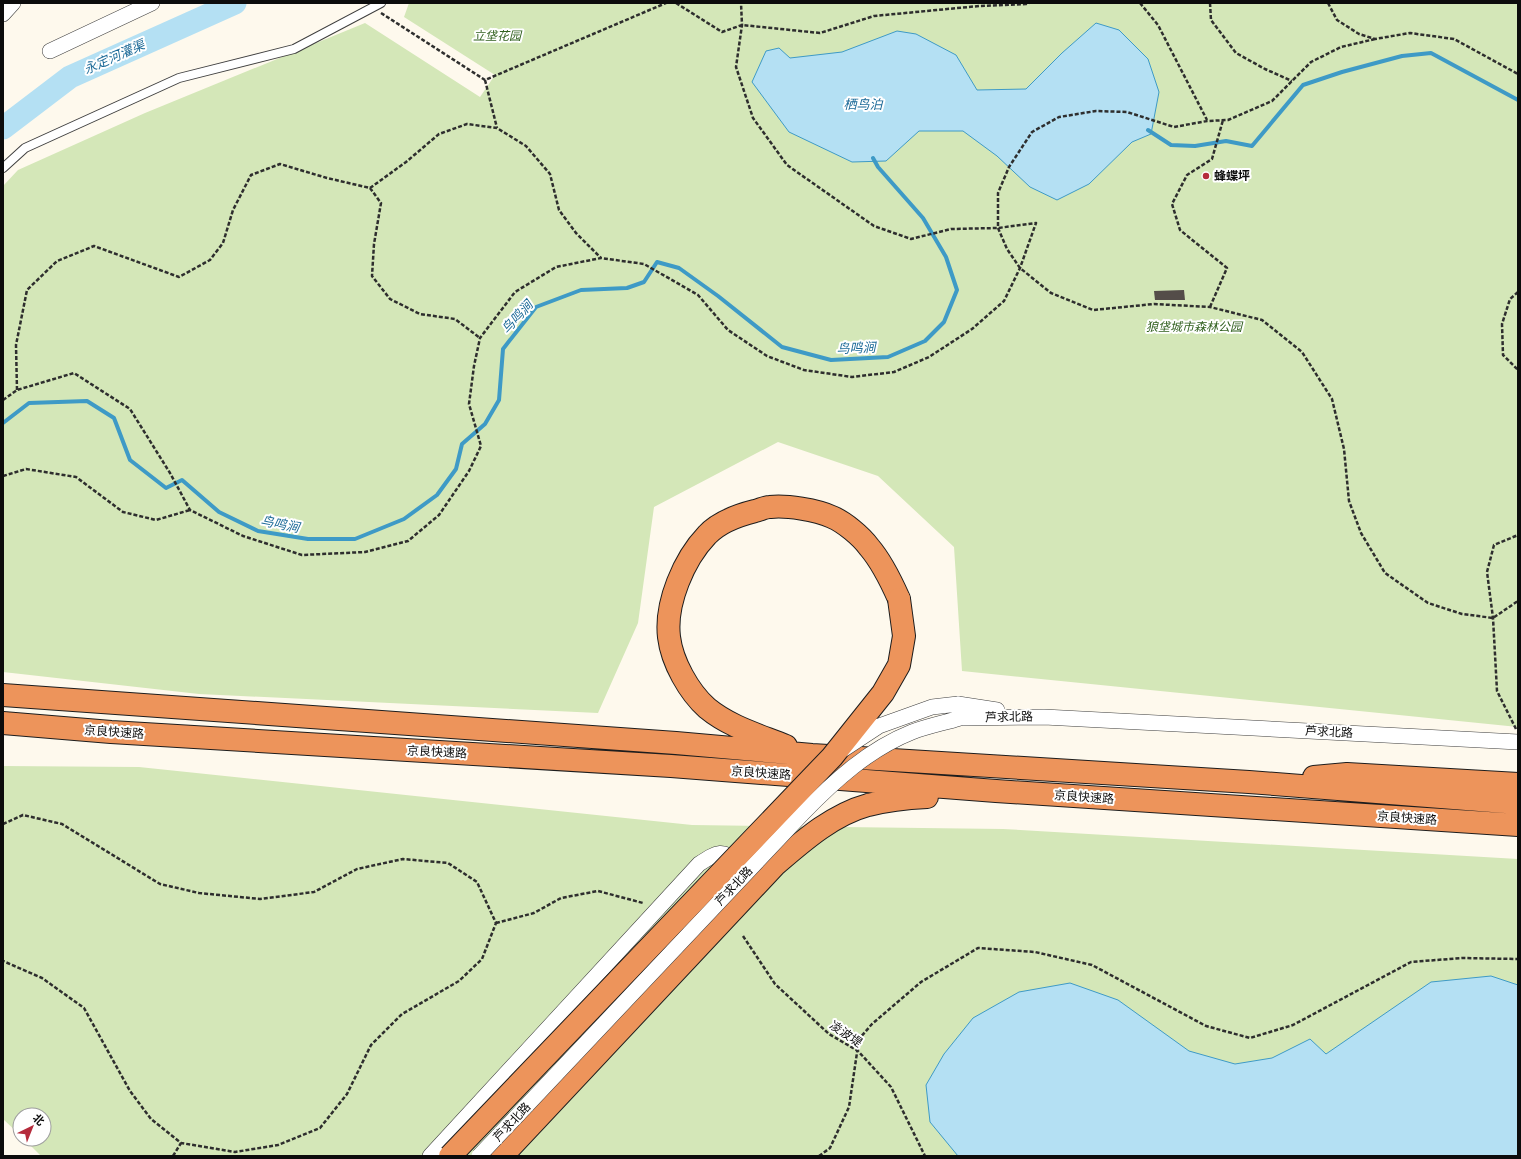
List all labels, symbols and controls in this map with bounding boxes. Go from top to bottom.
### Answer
park label: 立垡花园 [473,29,523,43]
water label: 永定河灌渠 [81,36,149,77]
water label: 栖鸟泊 [843,97,883,112]
place label: 蜂蝶坪 [1214,169,1250,183]
marker: 蜂蝶坪 [1201,171,1211,181]
water label: 鸟鸣涧 [498,296,537,337]
park label: 狼垡城市森林公园 [1146,320,1244,334]
water label: 鸟鸣涧 [836,340,878,356]
water label: 鸟鸣涧 [259,513,303,535]
street label: 芦求北路 [985,710,1033,724]
street label: 京良快速路 [84,723,144,741]
street label: 芦求北路 [1305,724,1353,740]
street label: 京良快速路 [407,743,467,761]
street label: 京良快速路 [731,764,791,782]
street label: 京良快速路 [1054,788,1114,806]
street label: 京良快速路 [1377,809,1437,827]
street label: 芦求北路 [713,864,755,908]
street label: 凌波堤 [827,1018,865,1050]
street label: 芦求北路 [491,1100,533,1144]
north arrow [12,1107,52,1147]
text: 北 [31,1112,47,1128]

